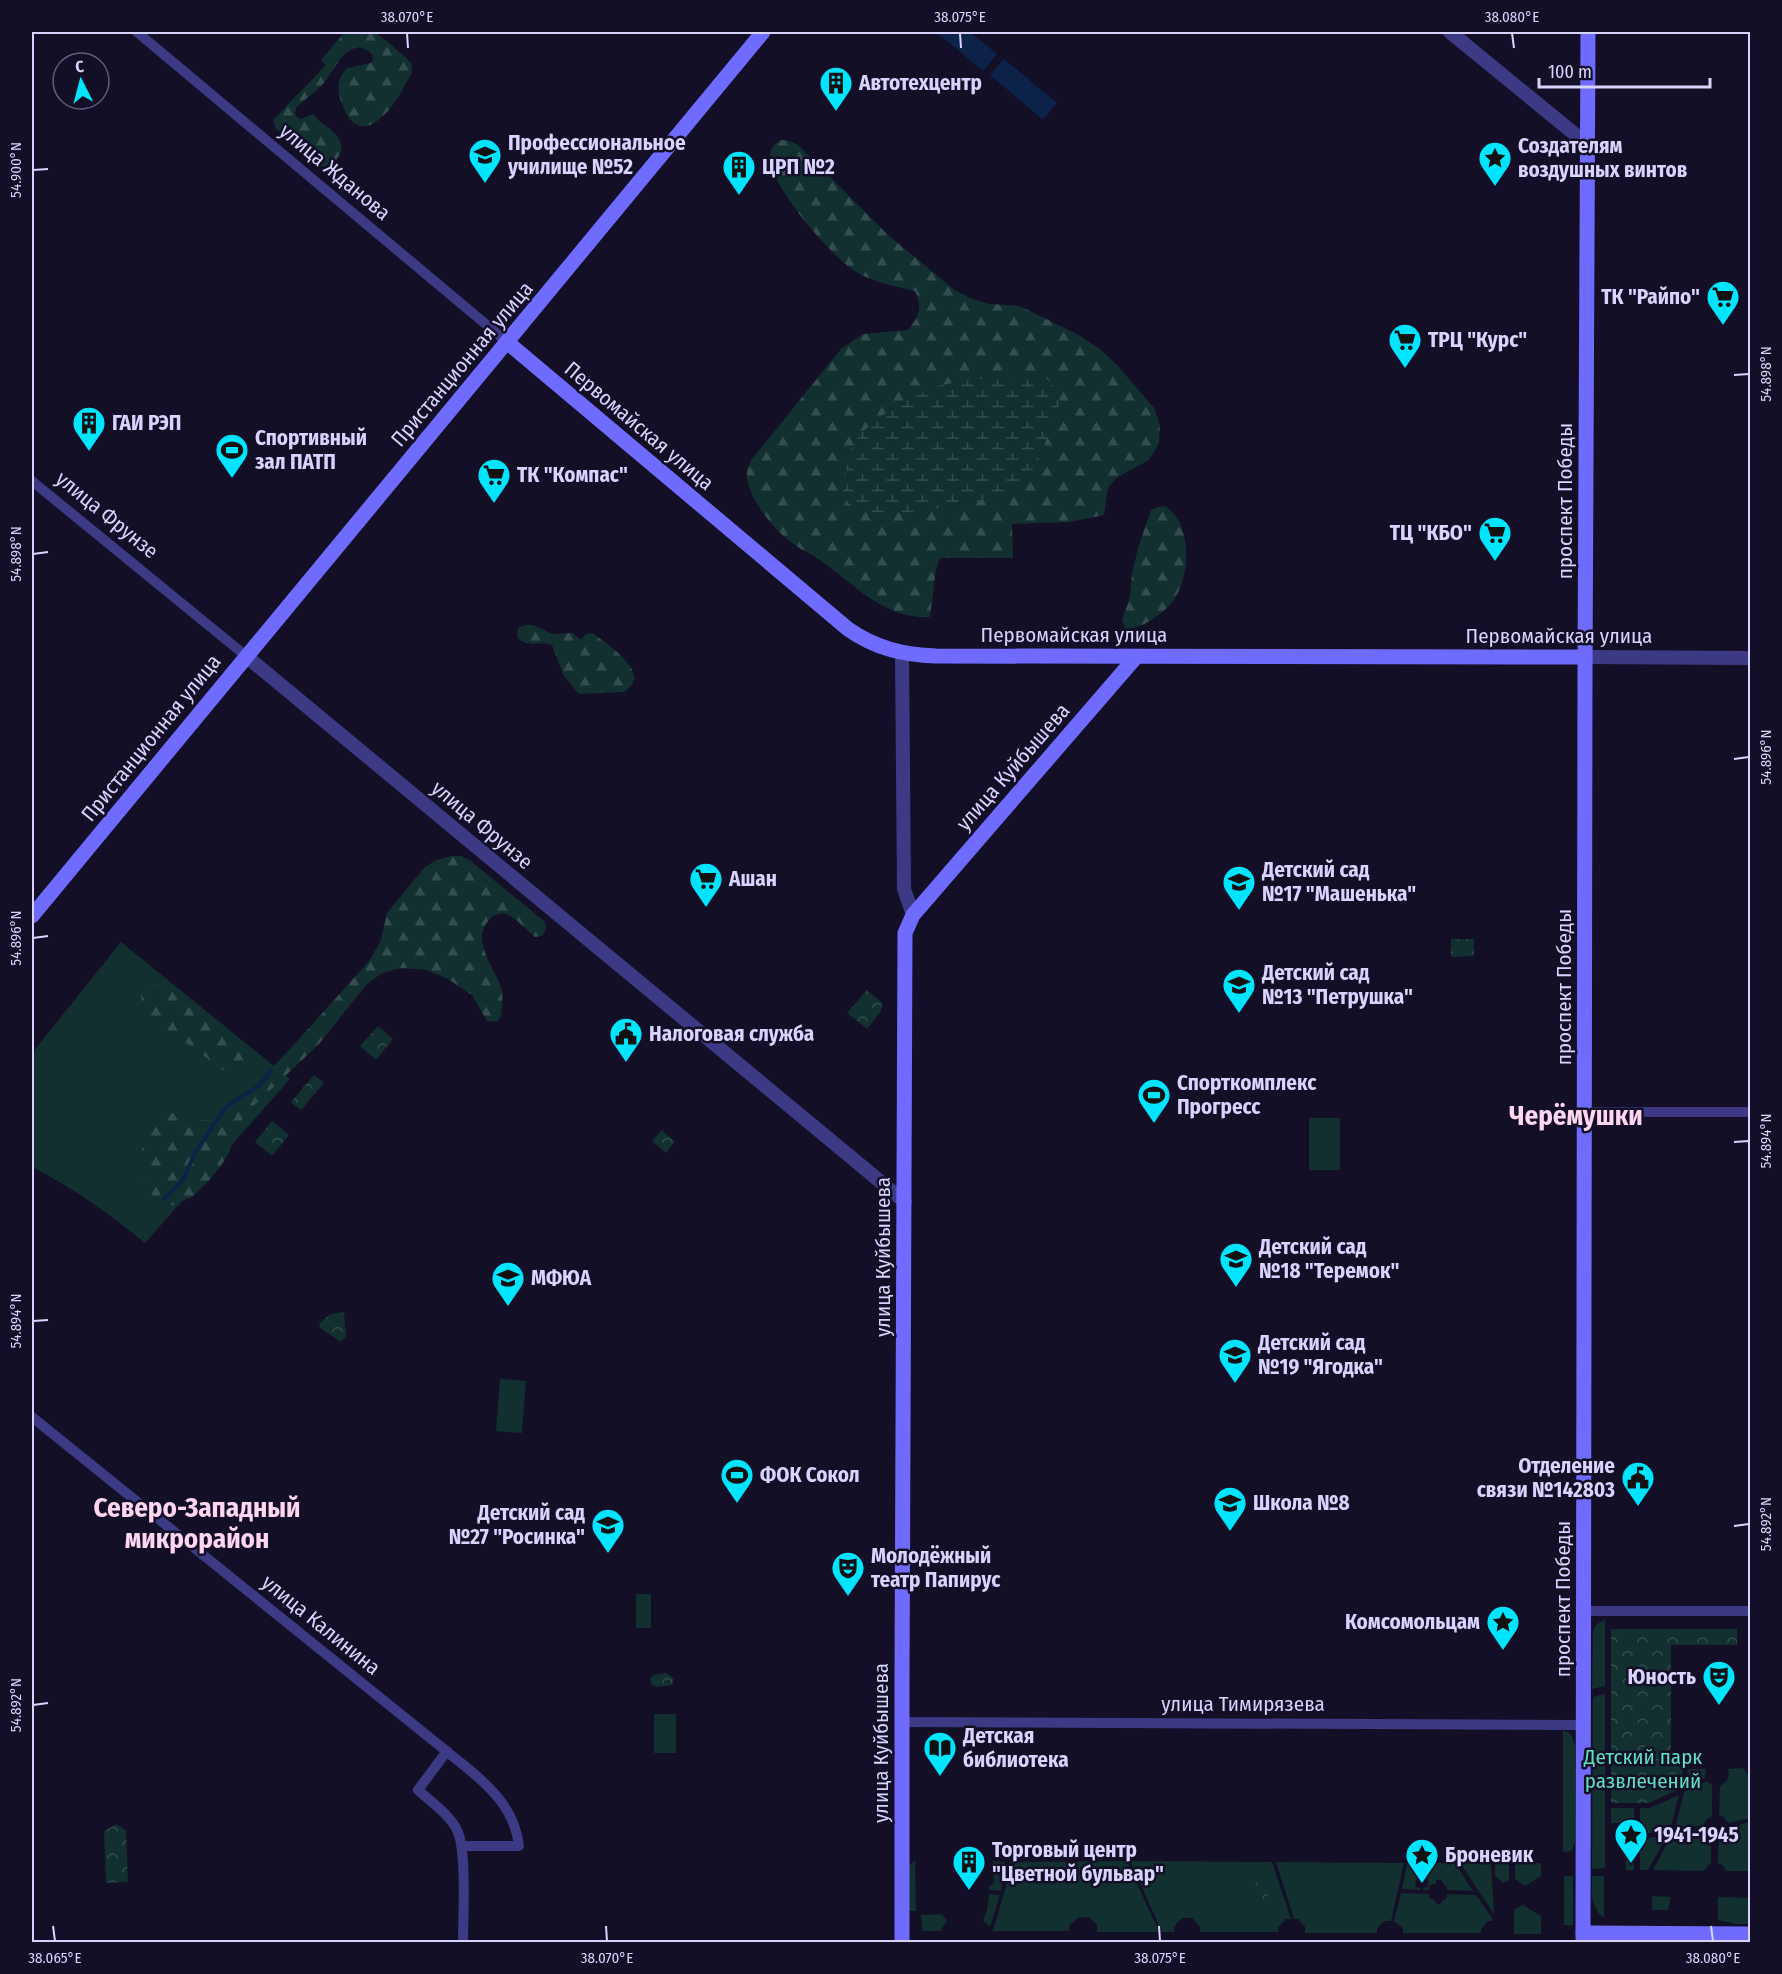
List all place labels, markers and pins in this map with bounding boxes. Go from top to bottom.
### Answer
building icon: Автотехцентр [818,65,854,112]
place label: Автотехцентр [858,70,982,96]
place label: Профессиональное училище №52 [507,130,686,180]
place label: Создателям воздушных винтов [1518,133,1688,183]
school or university icon: Профессиональное училище №52 [467,137,503,184]
place icon: Создателям воздушных винтов [1477,140,1513,187]
building icon: ЦРП №2 [721,149,757,196]
place label: ЦРП №2 [762,154,835,180]
supermarket icon: ТК "Райпо" [1705,279,1741,326]
place label: ТК "Райпо" [1601,284,1700,310]
supermarket icon: ТРЦ "Курс" [1387,322,1423,369]
place label: ТРЦ "Курс" [1428,327,1527,353]
building icon: ГАИ РЭП [71,405,107,452]
place label: ГАИ РЭП [112,410,182,436]
place label: Спортивный зал ПАТП [255,425,367,475]
sports icon: Спортивный зал ПАТП [214,432,250,479]
supermarket icon: ТК "Компас" [476,457,512,504]
place label: ТК "Компас" [517,462,628,488]
supermarket icon: ТЦ "КБО" [1477,515,1513,562]
place label: ТЦ "КБО" [1390,520,1472,546]
place label: Детский сад №17 "Машенька" [1261,857,1416,907]
supermarket icon: Ашан [688,861,724,908]
school or university icon: Детский сад №17 "Машенька" [1221,864,1257,911]
place label: Ашан [728,866,777,892]
place label: Детский сад №13 "Петрушка" [1261,960,1413,1010]
school or university icon: Детский сад №13 "Петрушка" [1221,967,1257,1014]
public building icon: Налоговая служба [608,1016,644,1063]
place label: Налоговая служба [649,1021,814,1047]
place label: Спорткомплекс Прогресс [1177,1070,1317,1120]
sports icon: Спорткомплекс Прогресс [1136,1077,1172,1124]
place label: Детский сад №18 "Теремок" [1258,1234,1399,1284]
school or university icon: Детский сад №18 "Теремок" [1218,1241,1254,1288]
school or university icon: МФЮА [490,1260,526,1307]
place label: МФЮА [531,1265,592,1291]
place label: Детский сад №19 "Ягодка" [1257,1330,1383,1380]
school or university icon: Детский сад №19 "Ягодка" [1217,1337,1253,1384]
place label: Отделение связи №142803 [1477,1453,1615,1503]
sports icon: ФОК Сокол [719,1457,755,1504]
public building icon: Отделение связи №142803 [1620,1460,1656,1507]
place label: ФОК Сокол [760,1462,860,1488]
school or university icon: Школа №8 [1212,1485,1248,1532]
place label: Школа №8 [1253,1490,1350,1516]
place label: Детский сад №27 "Росинка" [449,1500,585,1550]
school or university icon: Детский сад №27 "Росинка" [590,1507,626,1554]
place label: Молодёжный театр Папирус [871,1543,1001,1593]
theatre icon: Молодёжный театр Папирус [830,1550,866,1597]
place icon: Комсомольцам [1485,1604,1521,1651]
place label: Комсомольцам [1345,1609,1480,1635]
theatre icon: Юность [1701,1659,1737,1706]
place label: Юность [1628,1664,1696,1690]
place label: Детская библиотека [962,1723,1069,1773]
library icon: Детская библиотека [922,1730,958,1777]
place icon: 1941-1945 [1613,1817,1649,1864]
place label: 1941-1945 [1654,1822,1739,1848]
place label: Торговый центр "Цветной бульвар" [992,1837,1164,1887]
place icon: Броневик [1404,1837,1440,1884]
place label: Броневик [1445,1842,1534,1868]
building icon: Торговый центр "Цветной бульвар" [951,1844,987,1891]

